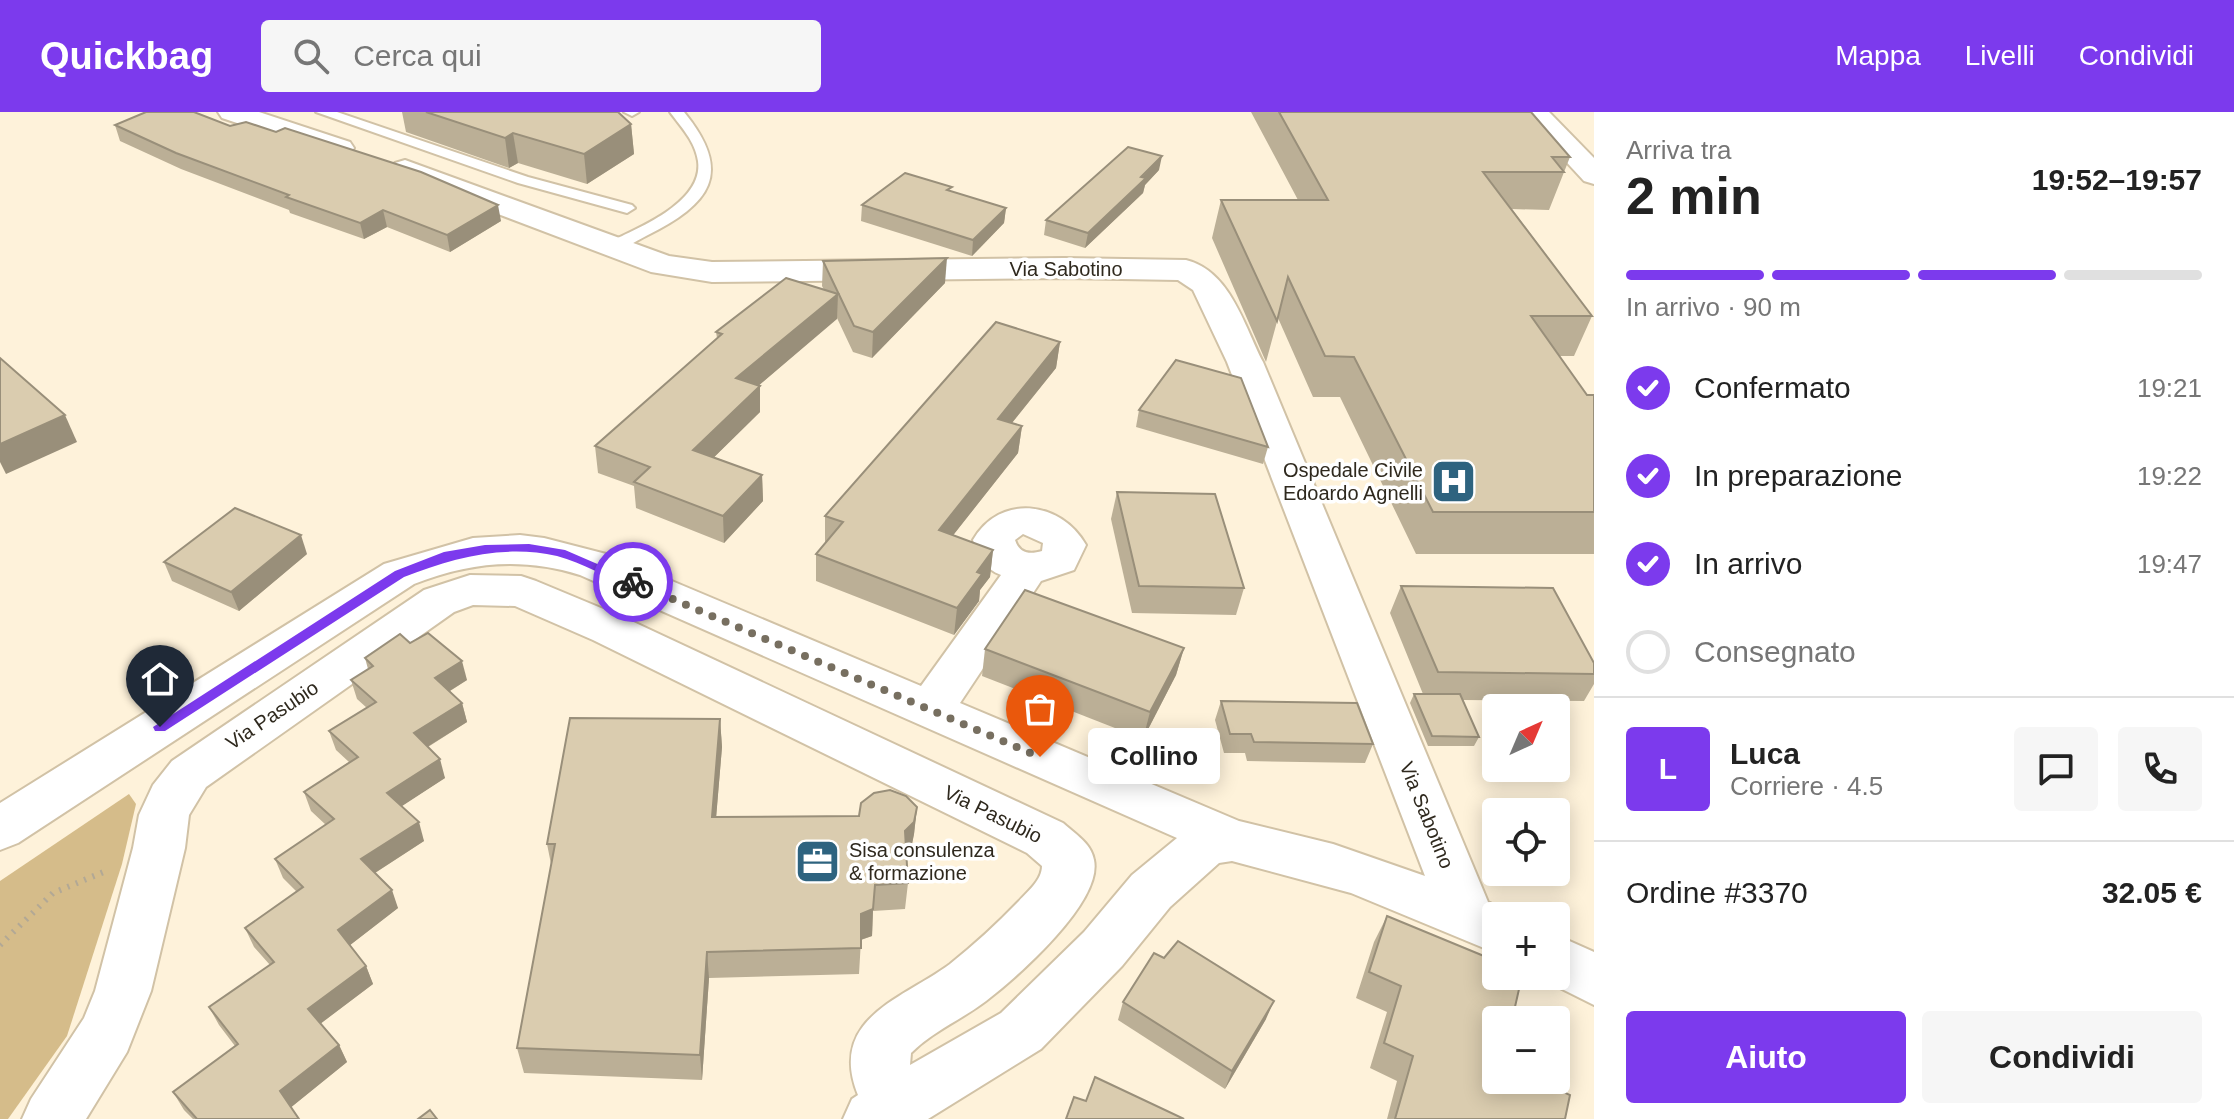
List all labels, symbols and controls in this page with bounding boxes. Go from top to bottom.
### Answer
search box [261,20,821,92]
icon: search [289,34,333,78]
text: Quickbag [40,35,213,77]
text: Cerca qui [353,39,482,72]
text: Mappa [1835,40,1921,71]
text: Livelli [1965,40,2035,71]
text: Condividi [2079,40,2194,71]
text: Arriva tra [1626,135,1731,165]
text: 19:52–19:57 [2032,163,2202,196]
text: 2 min [1626,167,1762,225]
street label: Via Sabotino [1009,258,1123,280]
text: In arrivo · 90 m [1626,292,1801,322]
icon: check [1626,366,1670,410]
text: Confermato [1694,371,1851,404]
text: 19:21 [2137,373,2202,403]
icon: check [1626,454,1670,498]
hospital icon: Ospedale Civile Edoardo Agnelli [1430,458,1478,506]
place label: Ospedale Civile Edoardo Agnelli [1283,459,1423,504]
text: In preparazione [1694,459,1902,492]
text: 19:22 [2137,461,2202,491]
courier [593,542,673,622]
icon: check [1626,542,1670,586]
text: In arrivo [1694,547,1802,580]
text: 19:47 [2137,549,2202,579]
icon: bike [611,560,655,604]
text: Consegnato [1694,635,1856,668]
pin [126,645,194,727]
icon: home [138,657,182,701]
pin [1006,675,1074,757]
street label: Via Pasubio [222,676,322,754]
icon: bag [1018,687,1062,731]
north arrow [1482,694,1570,782]
map controls [1482,694,1570,1094]
button: chat [2014,727,2098,811]
button: phone [2118,727,2202,811]
callout: Collino [1088,729,1220,785]
text: Luca [1730,737,1800,770]
text: Collino [1110,741,1198,771]
text: L [1659,752,1677,785]
street label: Via Sabotino [1396,758,1458,872]
text: Corriere · 4.5 [1730,771,1883,801]
street label: Via Pasubio [940,781,1046,847]
button: locate [1482,798,1570,886]
office icon: Sisa consulenza & formazione [794,837,842,885]
place label: Sisa consulenza & formazione [849,839,996,884]
text: Ordine #3370 [1626,876,1808,909]
text: 32.05 € [2102,876,2202,909]
button: + [1482,902,1570,990]
button: − [1482,1006,1570,1094]
button: Aiuto [1626,1011,1906,1103]
button: Condividi [1922,1011,2202,1103]

